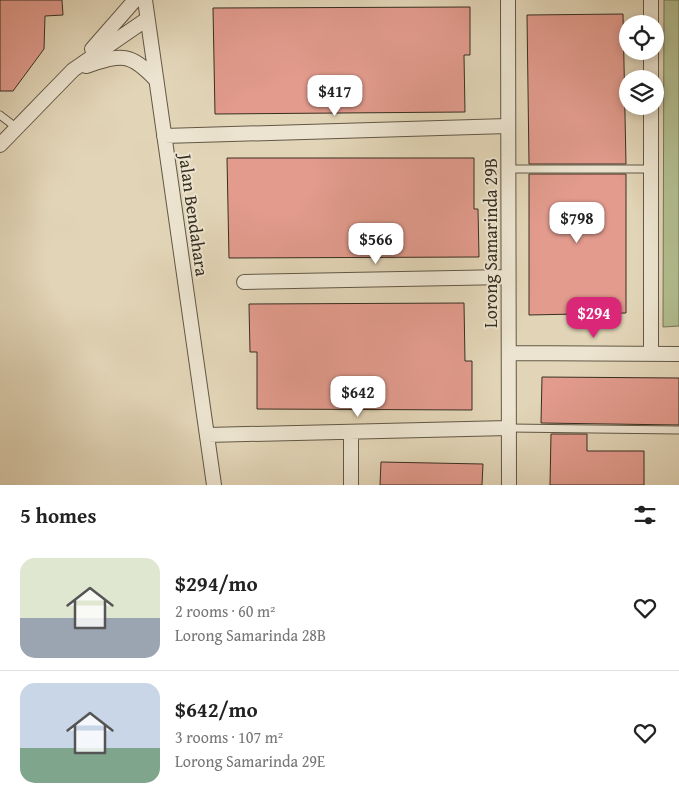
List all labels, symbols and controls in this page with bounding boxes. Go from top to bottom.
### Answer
map controls [619,15,664,115]
button: locate [619,15,664,60]
button: layers [619,70,664,115]
pin: $417 [305,74,365,117]
text: $417 [318,79,352,103]
street label: Jalan Bendahara [172,150,216,278]
street label: Lorong Samarinda 29B [477,158,504,328]
pin: $798 [547,202,607,244]
text: $798 [560,206,594,230]
pin: $566 [346,222,406,265]
text: $566 [359,227,393,251]
pin: $294 [564,296,624,339]
text: $294 [577,301,611,325]
pin: $642 [328,376,388,418]
text: $642 [341,380,375,404]
text: 5 homes [20,500,96,531]
icon: filters [631,501,659,529]
text: $294/mo [175,568,258,599]
icon: home [60,578,120,638]
icon: heart [631,594,659,622]
text: 2 rooms · 60 m² [175,599,275,623]
text: Lorong Samarinda 28B [175,623,326,647]
text: $642/mo [175,694,258,725]
icon: home [60,703,120,763]
icon: heart [631,719,659,747]
text: 3 rooms · 107 m² [175,725,283,749]
text: Lorong Samarinda 29E [175,749,325,773]

